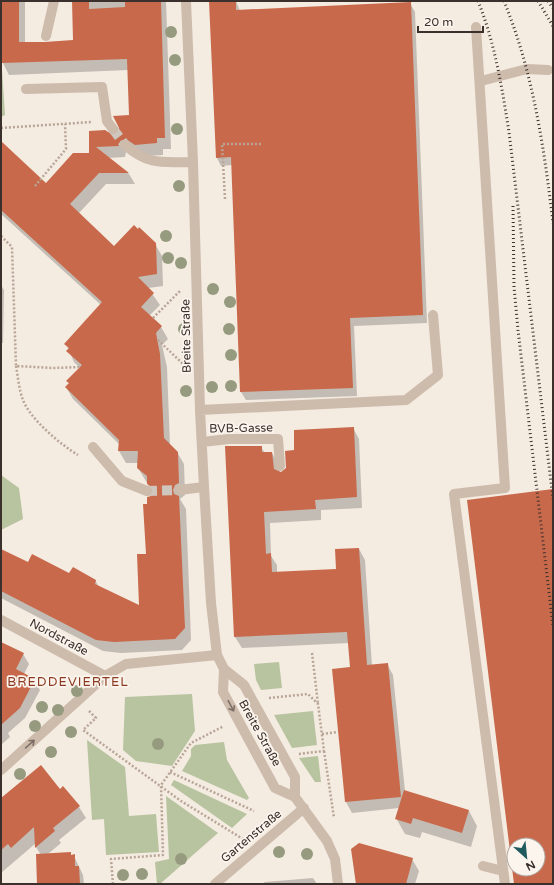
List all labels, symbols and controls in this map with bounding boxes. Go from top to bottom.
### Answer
scale bar [418,8,483,34]
text: 20 m [424,15,453,29]
street label: Breite Straße [178,299,194,373]
street label: BVB-Gasse [209,420,273,436]
street label: Nordstraße [27,616,91,658]
district label: BREDDEVIERTEL [7,674,129,690]
street label: Breite Straße [236,697,284,769]
one-way arrow [227,700,235,712]
one-way arrow [25,740,35,749]
street label: Gartenstraße [218,806,284,865]
north arrow [506,837,546,877]
text: N [523,858,537,873]

